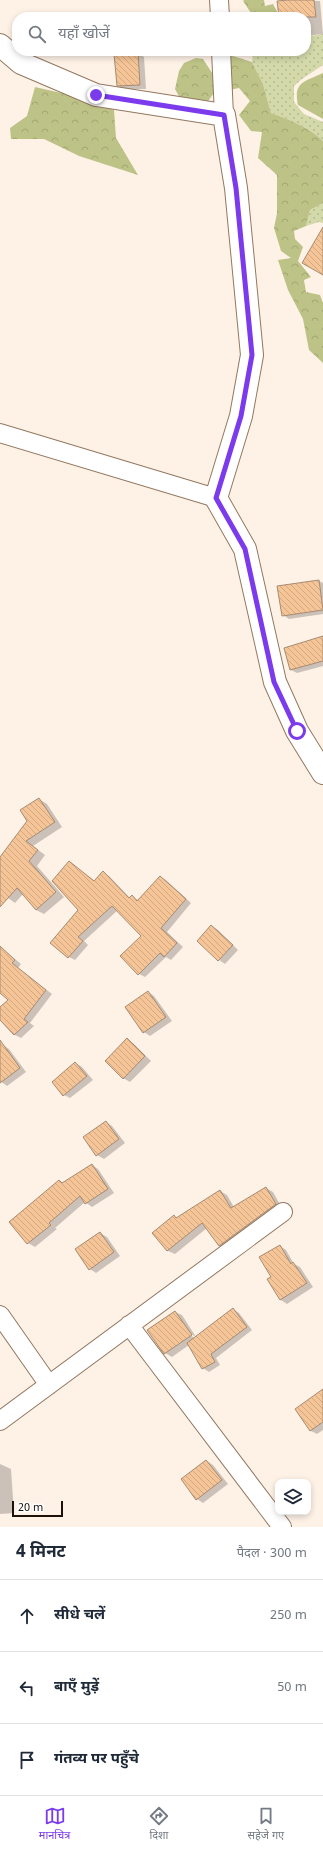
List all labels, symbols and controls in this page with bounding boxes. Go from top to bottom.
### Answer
search box [12,12,311,56]
icon: search [26,23,48,45]
text: यहाँ खोजें [58,25,110,44]
route end [87,86,105,104]
route start [288,722,306,740]
map controls [275,1479,311,1515]
button: layers [275,1479,311,1515]
scale bar [12,1499,63,1518]
text: 20 m [18,1501,43,1515]
text: 4 मिनट [16,1542,66,1564]
text: पैदल · 300 m [237,1545,307,1562]
icon: ahead [16,1605,38,1627]
text: सीधे चलें [54,1606,105,1625]
text: 250 m [270,1607,307,1624]
icon: left [16,1677,38,1699]
text: बाएँ मुड़ें [54,1678,99,1697]
text: 50 m [277,1679,307,1696]
icon: arrive [16,1749,38,1771]
text: गंतव्य पर पहुँचे [54,1750,139,1769]
tab: मानचित्र [39,1805,70,1843]
tab: दिशा [148,1805,170,1843]
tab: सहेजे गए [248,1805,284,1843]

